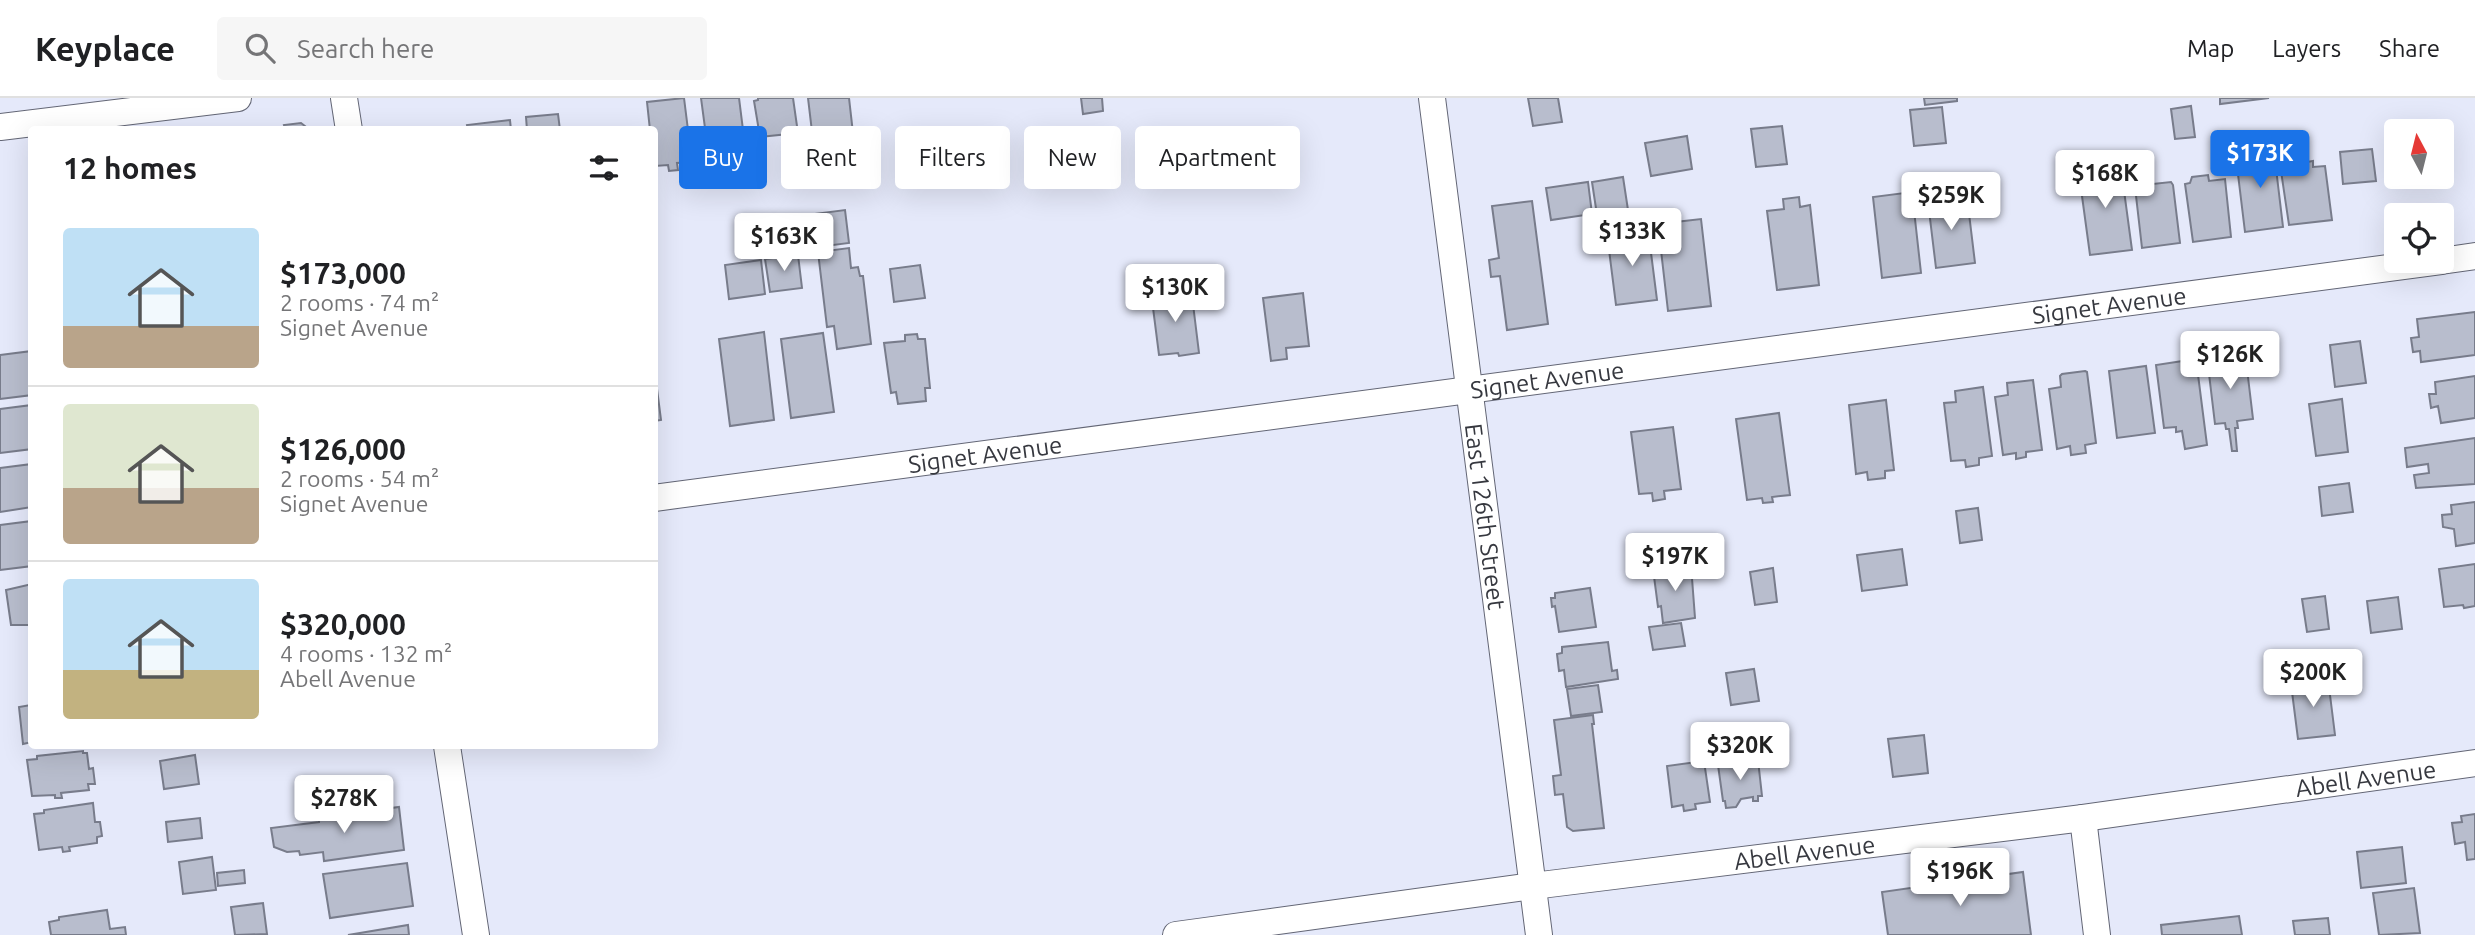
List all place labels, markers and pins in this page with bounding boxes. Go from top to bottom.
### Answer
pin: $173K [2211,130,2309,190]
pin: $168K [2056,150,2154,210]
pin: $259K [1902,172,2000,232]
pin: $133K [1583,208,1681,268]
pin: $163K [735,214,833,273]
pin: $130K [1126,264,1224,324]
pin: $126K [2181,331,2279,391]
pin: $197K [1626,533,1724,593]
pin: $200K [2264,650,2362,709]
pin: $320K [1691,722,1789,782]
pin: $278K [295,776,393,835]
pin: $196K [1911,848,2009,908]

